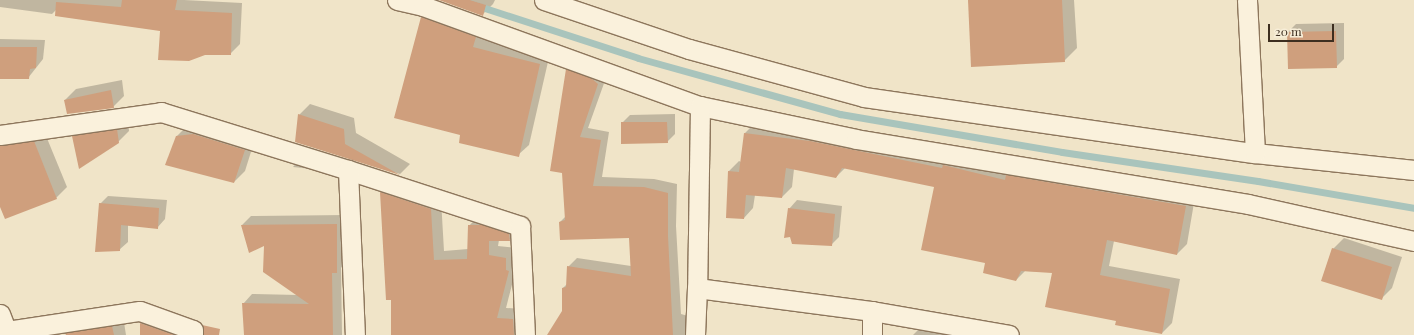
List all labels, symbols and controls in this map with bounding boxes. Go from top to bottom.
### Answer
scale bar [1270,16,1336,42]
text: 20 m [1275,23,1302,39]

